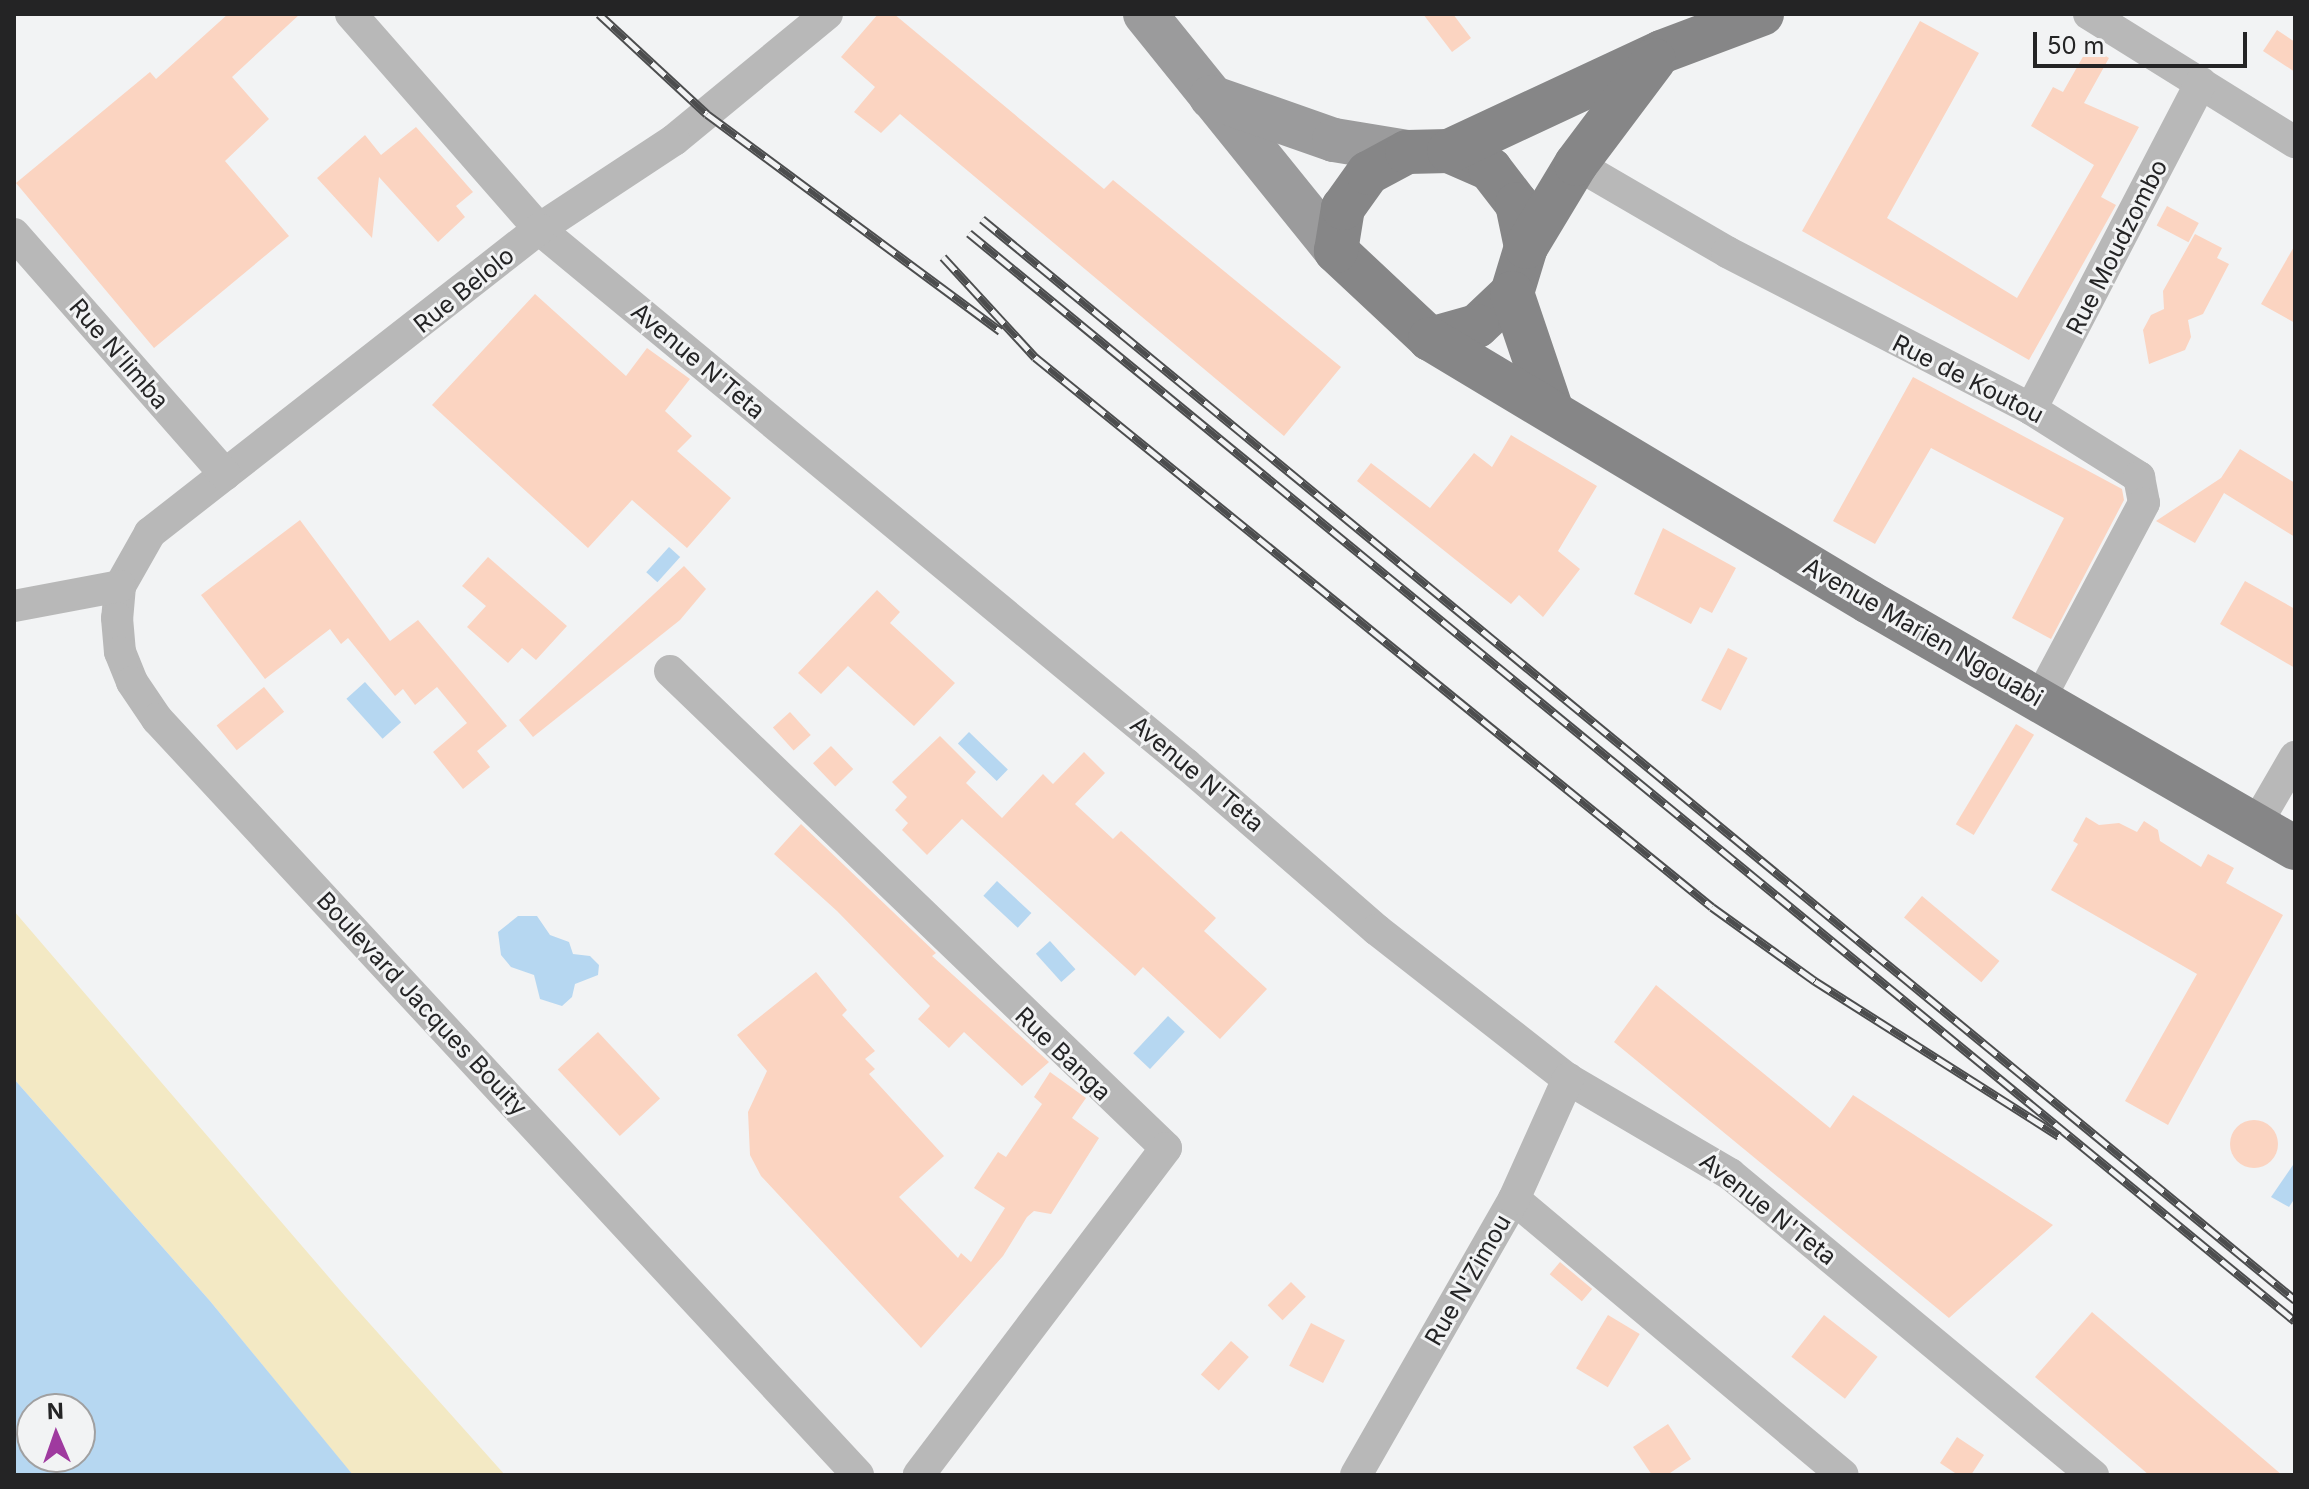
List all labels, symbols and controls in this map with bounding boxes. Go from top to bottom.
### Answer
scale bar [2037,16,2251,66]
text: 50 m [2047,31,2105,60]
street label: Rue Moudzombo [2060,155,2174,339]
street label: Rue Belolo [408,241,520,339]
street label: Rue N'limba [63,293,175,415]
street label: Avenue N'Teta [625,297,771,425]
street label: Rue de Koutou [1888,329,2048,429]
street label: Avenue Marien Ngouabi [1798,552,2048,712]
street label: Avenue N'Teta [1124,710,1270,838]
street label: Boulevard Jacques Bouity [311,886,533,1122]
street label: Rue Banga [1009,1001,1117,1107]
street label: Avenue N'Teta [1694,1147,1842,1271]
street label: Rue N'Zimou [1419,1210,1517,1350]
north arrow [16,1393,96,1473]
text: N [46,1398,64,1424]

